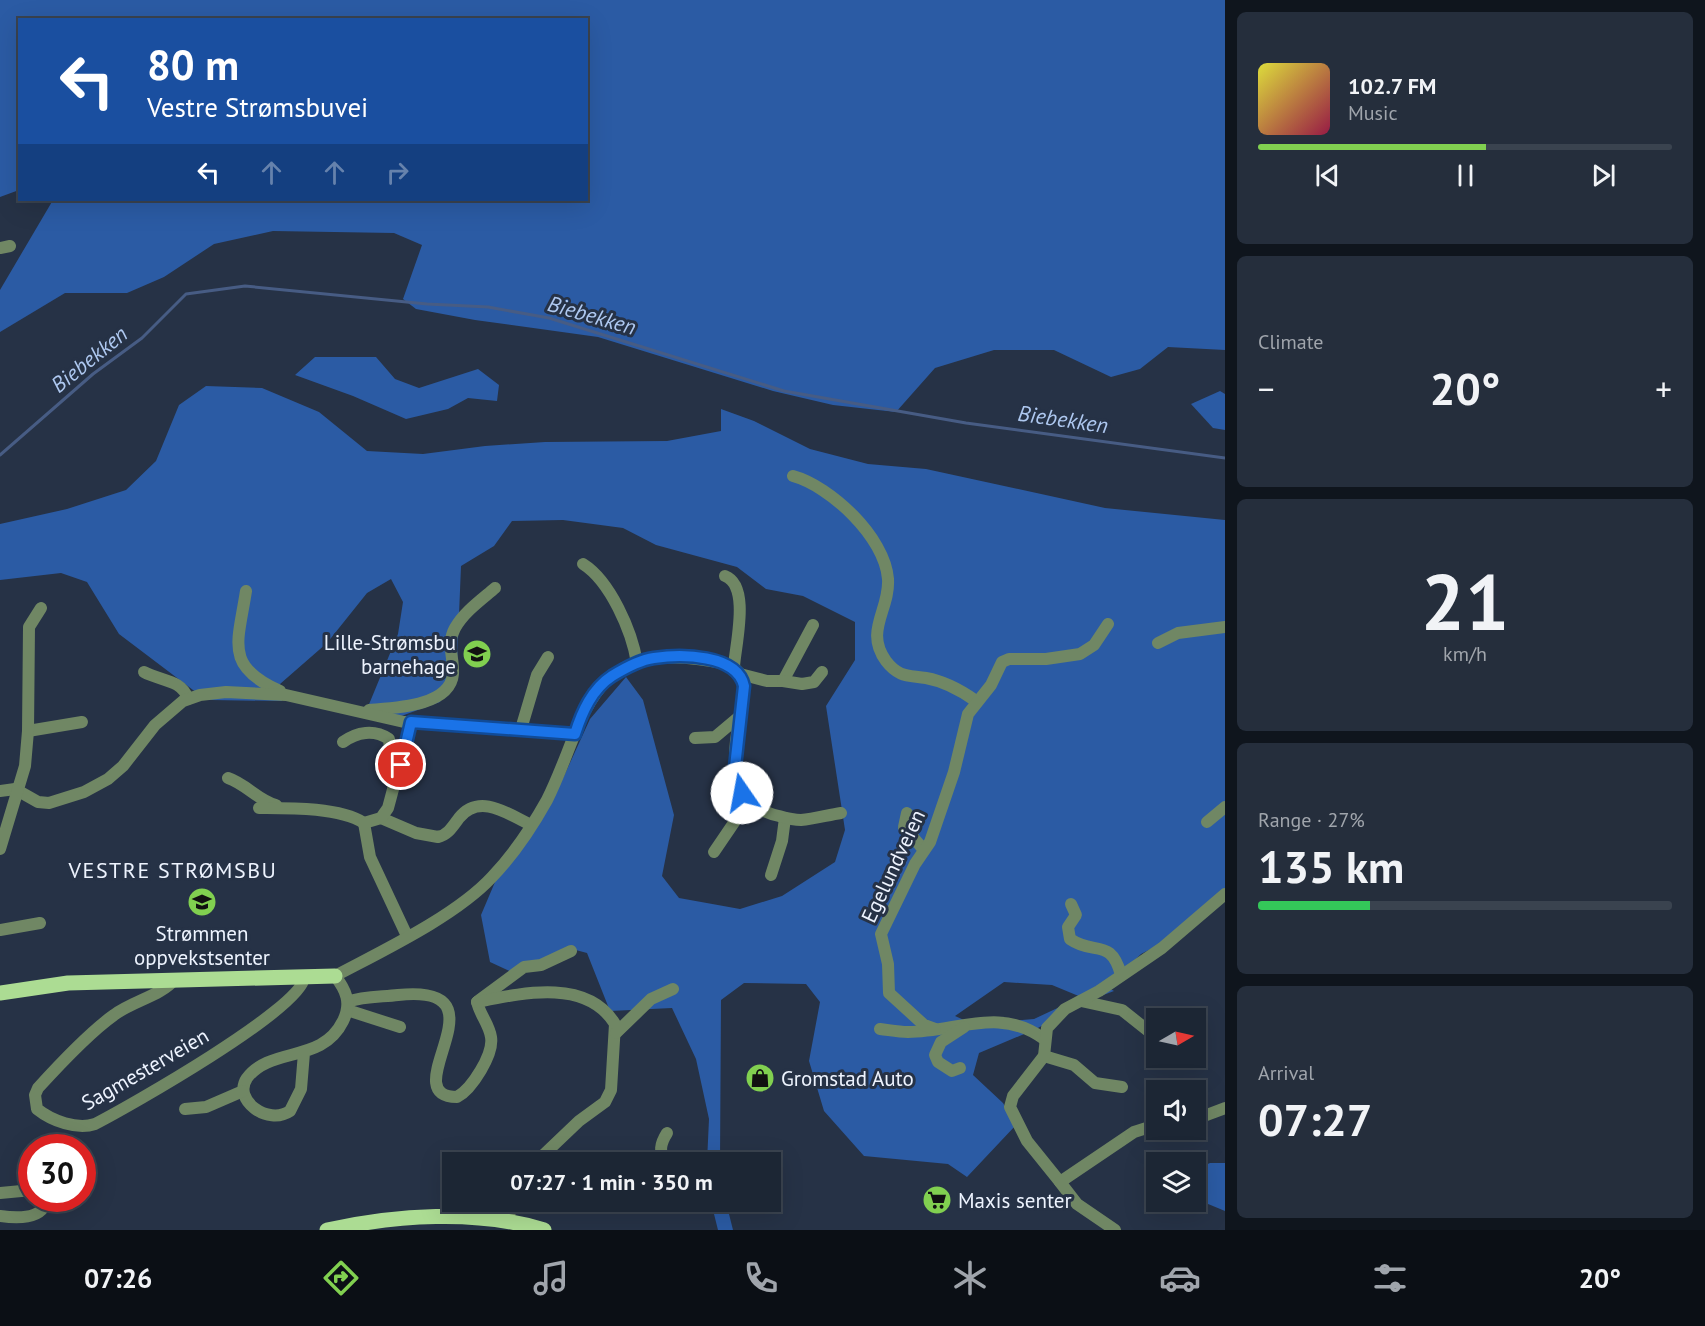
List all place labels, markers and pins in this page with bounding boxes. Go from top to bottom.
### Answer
place label: Lille-Strømsbu barnehage [324,629,456,680]
school or university icon: Lille-Strømsbu barnehage [461,638,493,670]
pin [375,739,426,790]
school or university icon: Strømmen oppvekstsenter [186,886,218,918]
place label: Strømmen oppvekstsenter [134,920,270,971]
shop icon: Gromstad Auto [744,1062,776,1094]
place label: Gromstad Auto [781,1065,914,1092]
supermarket icon: Maxis senter [921,1184,953,1216]
place label: Maxis senter [958,1187,1072,1214]

